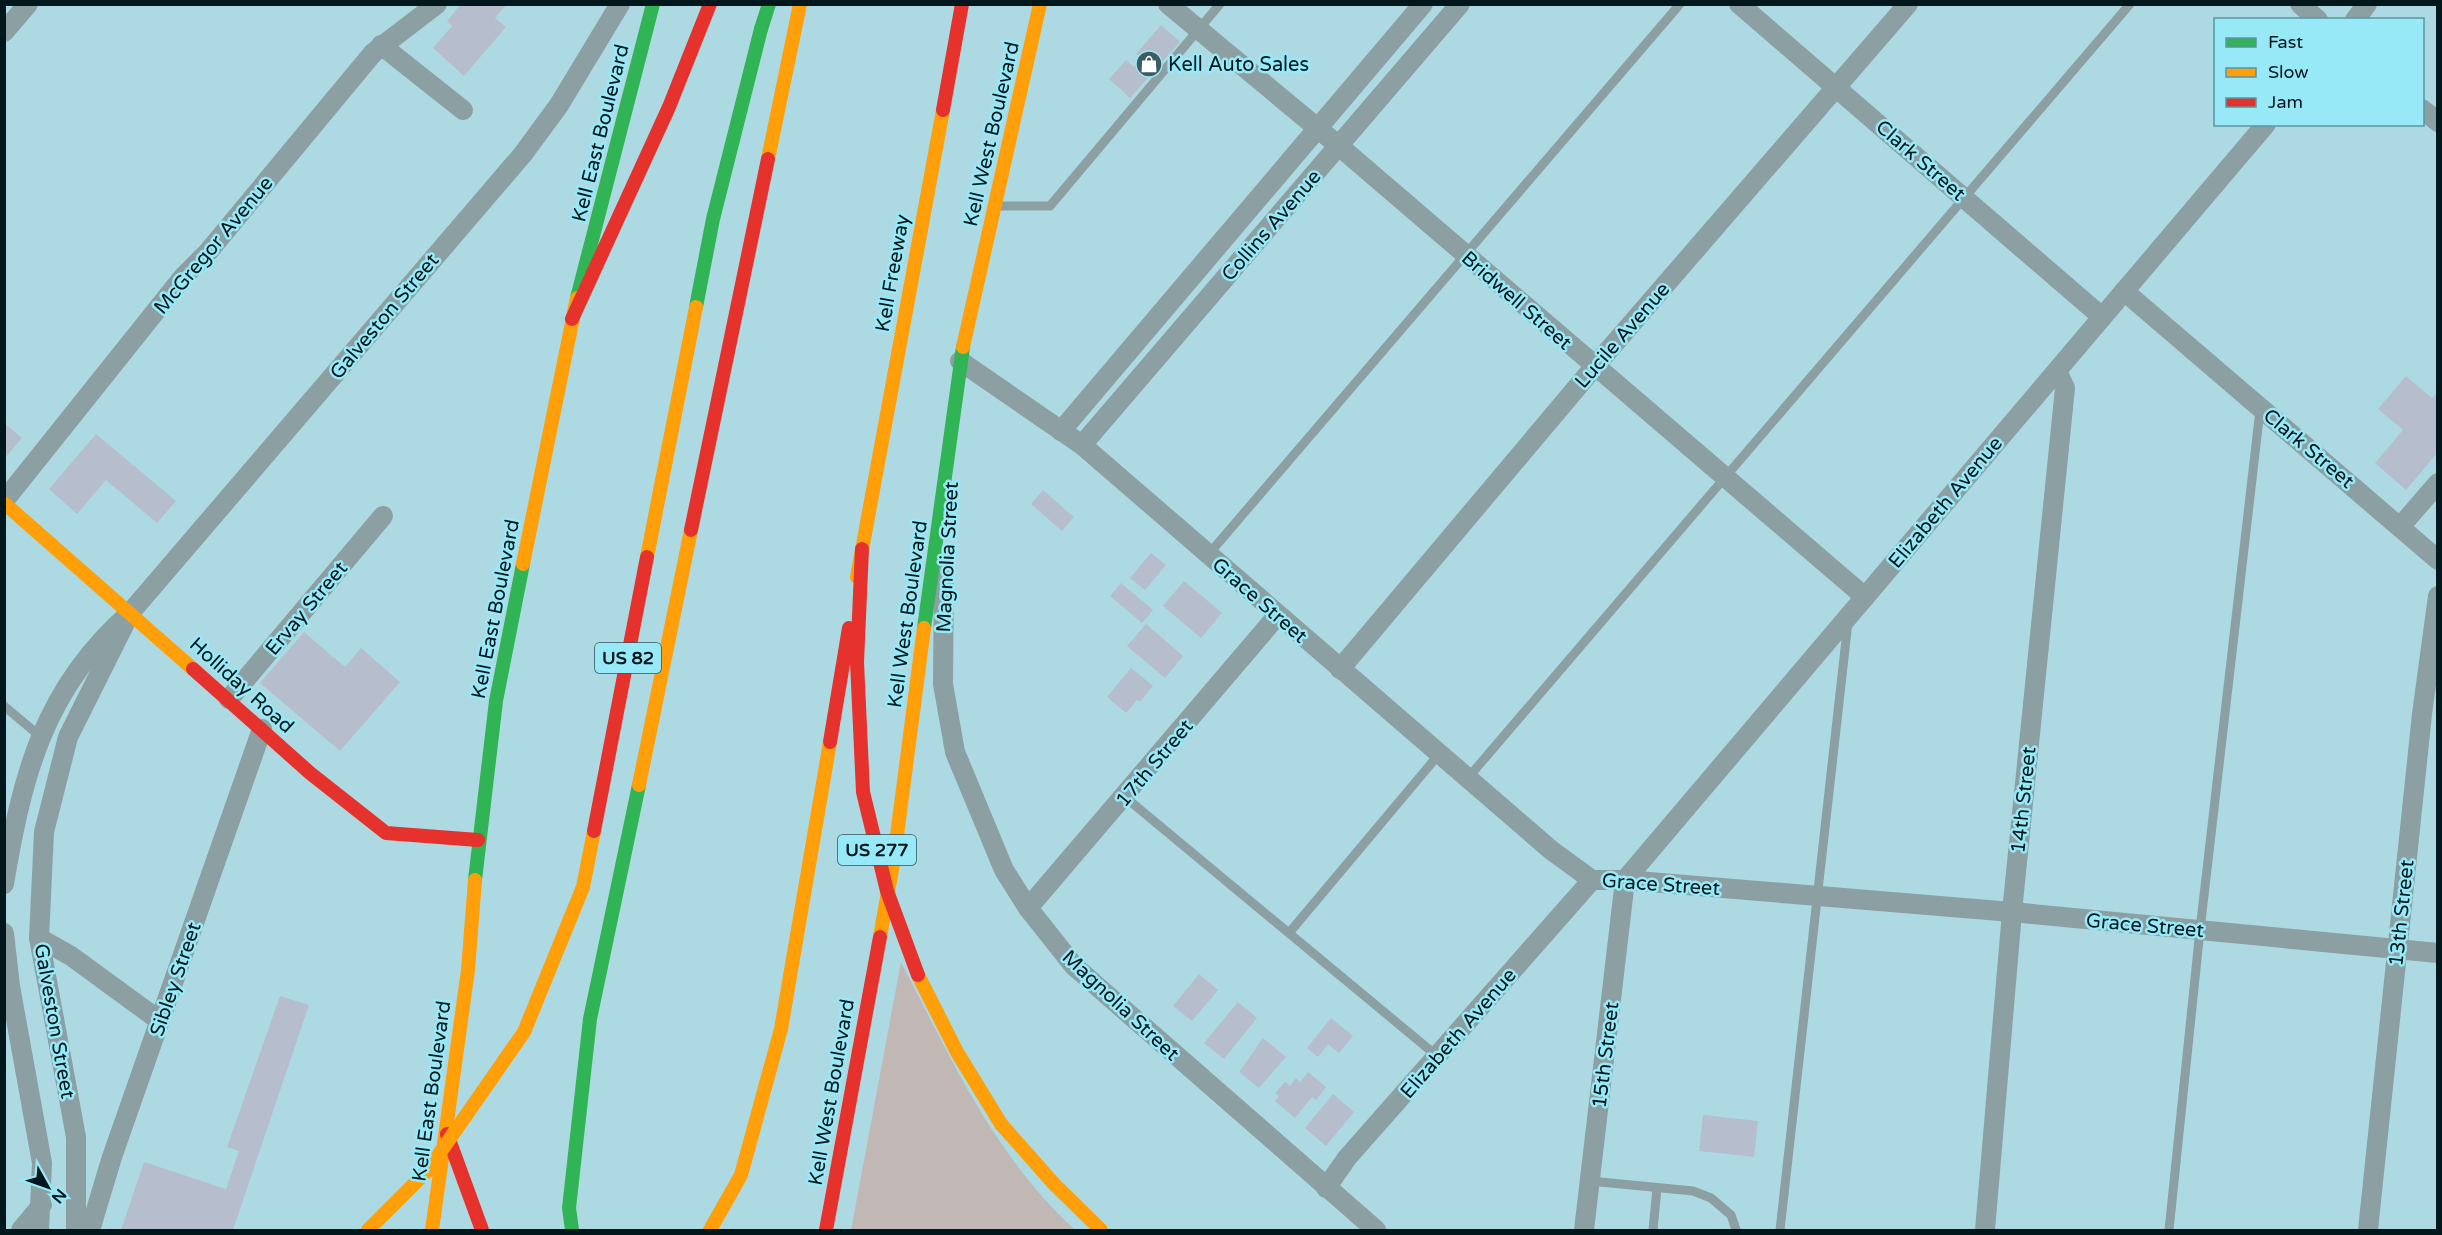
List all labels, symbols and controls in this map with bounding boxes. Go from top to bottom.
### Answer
legend [2214,18,2424,126]
text: Fast [2268,31,2303,53]
street label: Kell West Boulevard [959,40,1025,229]
street label: Kell East Boulevard [567,42,635,224]
shop icon: Kell Auto Sales [1134,49,1164,79]
place label: Kell Auto Sales [1168,53,1309,77]
text: Slow [2268,61,2309,83]
text: Jam [2268,91,2303,113]
street label: Clark Street [1871,115,1970,206]
street label: Collins Avenue [1217,165,1326,286]
street label: McGregor Avenue [149,172,278,319]
street label: Kell Freeway [871,212,915,334]
street label: Bridwell Street [1456,246,1577,355]
street label: Galveston Street [325,249,445,384]
street label: Lucile Avenue [1570,278,1675,393]
street label: Clark Street [2258,404,2359,494]
street label: Elizabeth Avenue [1884,432,2008,573]
street label: Magnolia Street [932,481,964,633]
street label: Kell East Boulevard [467,518,525,701]
street label: Kell West Boulevard [883,519,933,709]
street label: Grace Street [1207,553,1312,649]
street label: Ervay Street [261,557,353,660]
street label: Holliday Road [184,633,298,739]
road number: US 82 [595,643,661,673]
street label: 17th Street [1111,715,1199,812]
street label: 14th Street [2006,745,2042,855]
road number: US 277 [838,835,916,865]
street label: 13th Street [2384,858,2420,968]
street label: Grace Street [1601,869,1721,901]
street label: Grace Street [2085,909,2205,943]
street label: Sibley Street [145,919,207,1040]
street label: Galveston Street [29,942,80,1101]
street label: Magnolia Street [1057,945,1184,1066]
street label: Elizabeth Avenue [1396,964,1522,1104]
street label: Kell West Boulevard [804,997,860,1187]
street label: Kell East Boulevard [407,999,457,1183]
street label: 15th Street [1588,1000,1624,1110]
north arrow [18,1157,78,1217]
text: N [47,1185,71,1207]

